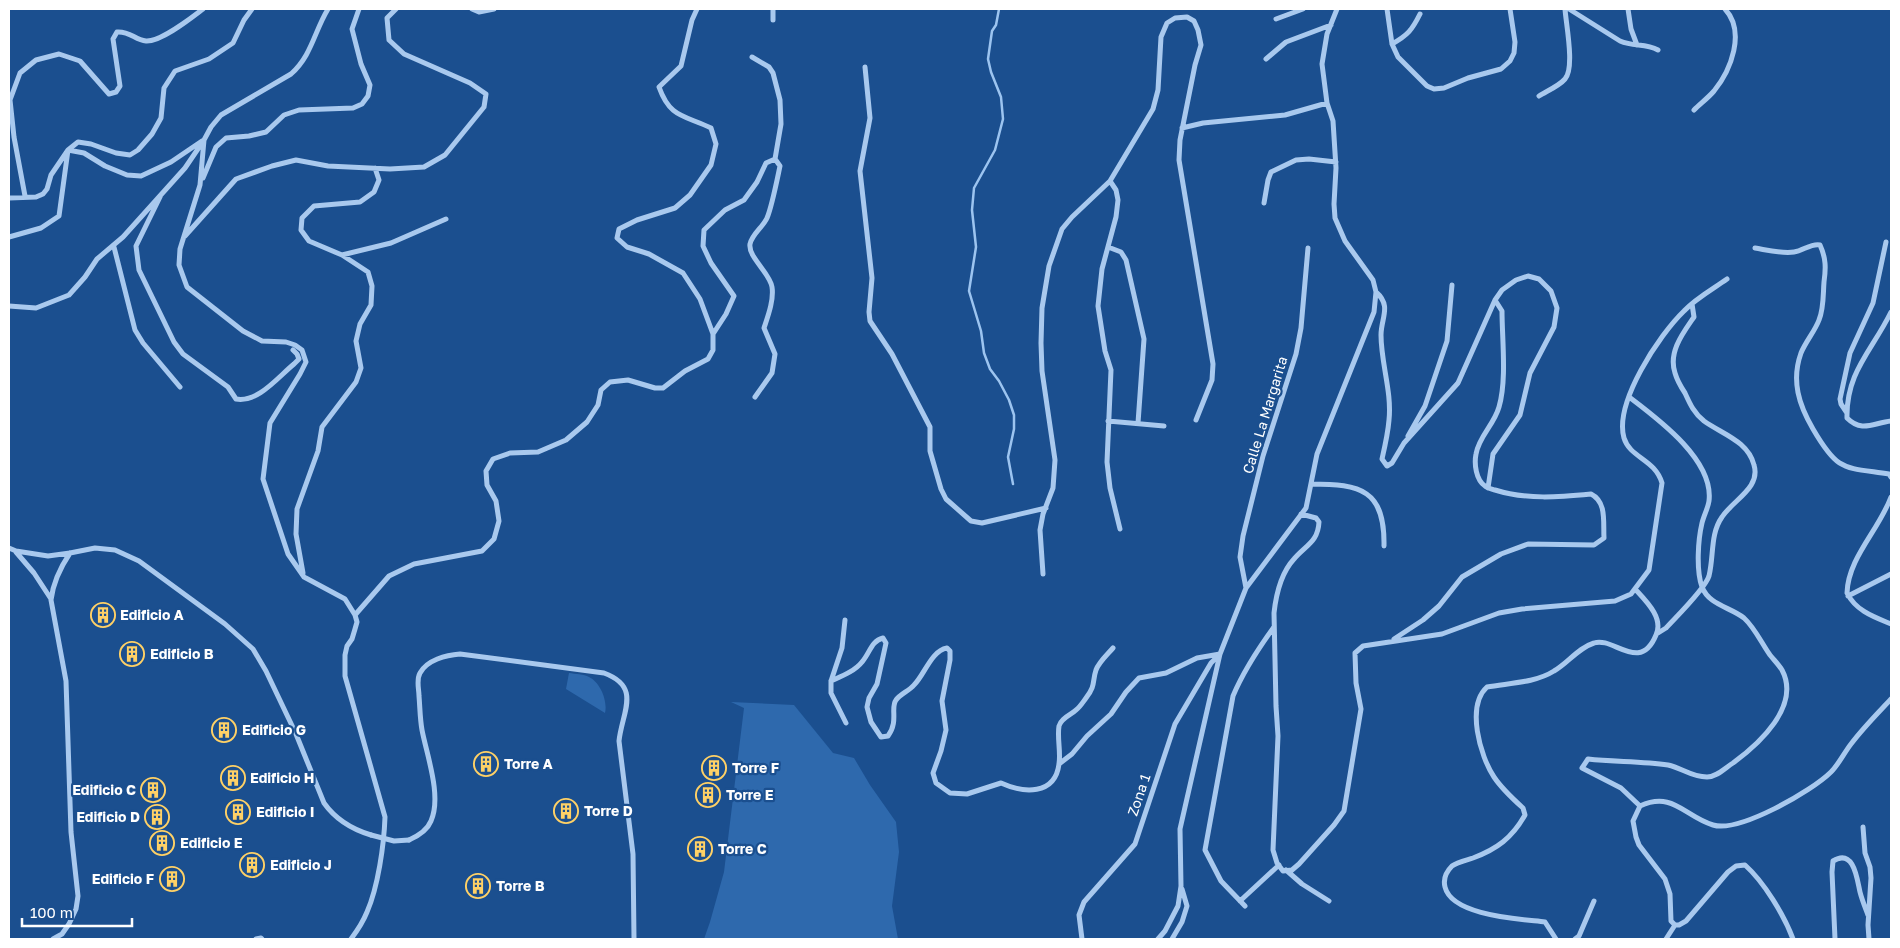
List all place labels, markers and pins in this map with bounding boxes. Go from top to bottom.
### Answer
building icon: Edificio A [90,602,116,628]
place label: Edificio A [120,606,184,623]
building icon: Edificio B [119,641,145,667]
place label: Edificio B [150,645,214,662]
building icon: Edificio G [211,717,237,743]
place label: Edificio G [242,721,306,738]
building icon: Torre A [473,751,499,777]
place label: Torre A [504,755,553,772]
building icon: Torre F [701,755,727,781]
place label: Torre F [732,759,779,776]
building icon: Edificio H [220,765,246,791]
place label: Edificio H [250,769,315,786]
building icon: Edificio C [140,777,166,803]
place label: Edificio C [72,781,136,798]
building icon: Torre E [695,782,721,808]
place label: Torre E [726,786,774,803]
building icon: Torre D [553,798,579,824]
building icon: Edificio I [225,799,251,825]
place label: Torre D [584,802,633,819]
place label: Edificio I [256,803,315,820]
building icon: Edificio D [144,804,170,830]
place label: Edificio D [76,808,140,825]
building icon: Edificio E [149,830,175,856]
place label: Edificio E [180,834,243,851]
building icon: Torre C [687,836,713,862]
place label: Torre C [718,840,767,857]
building icon: Edificio J [239,852,265,878]
place label: Edificio J [270,856,332,873]
building icon: Edificio F [159,866,185,892]
place label: Edificio F [92,870,154,887]
building icon: Torre B [465,873,491,899]
place label: Torre B [496,877,545,894]

